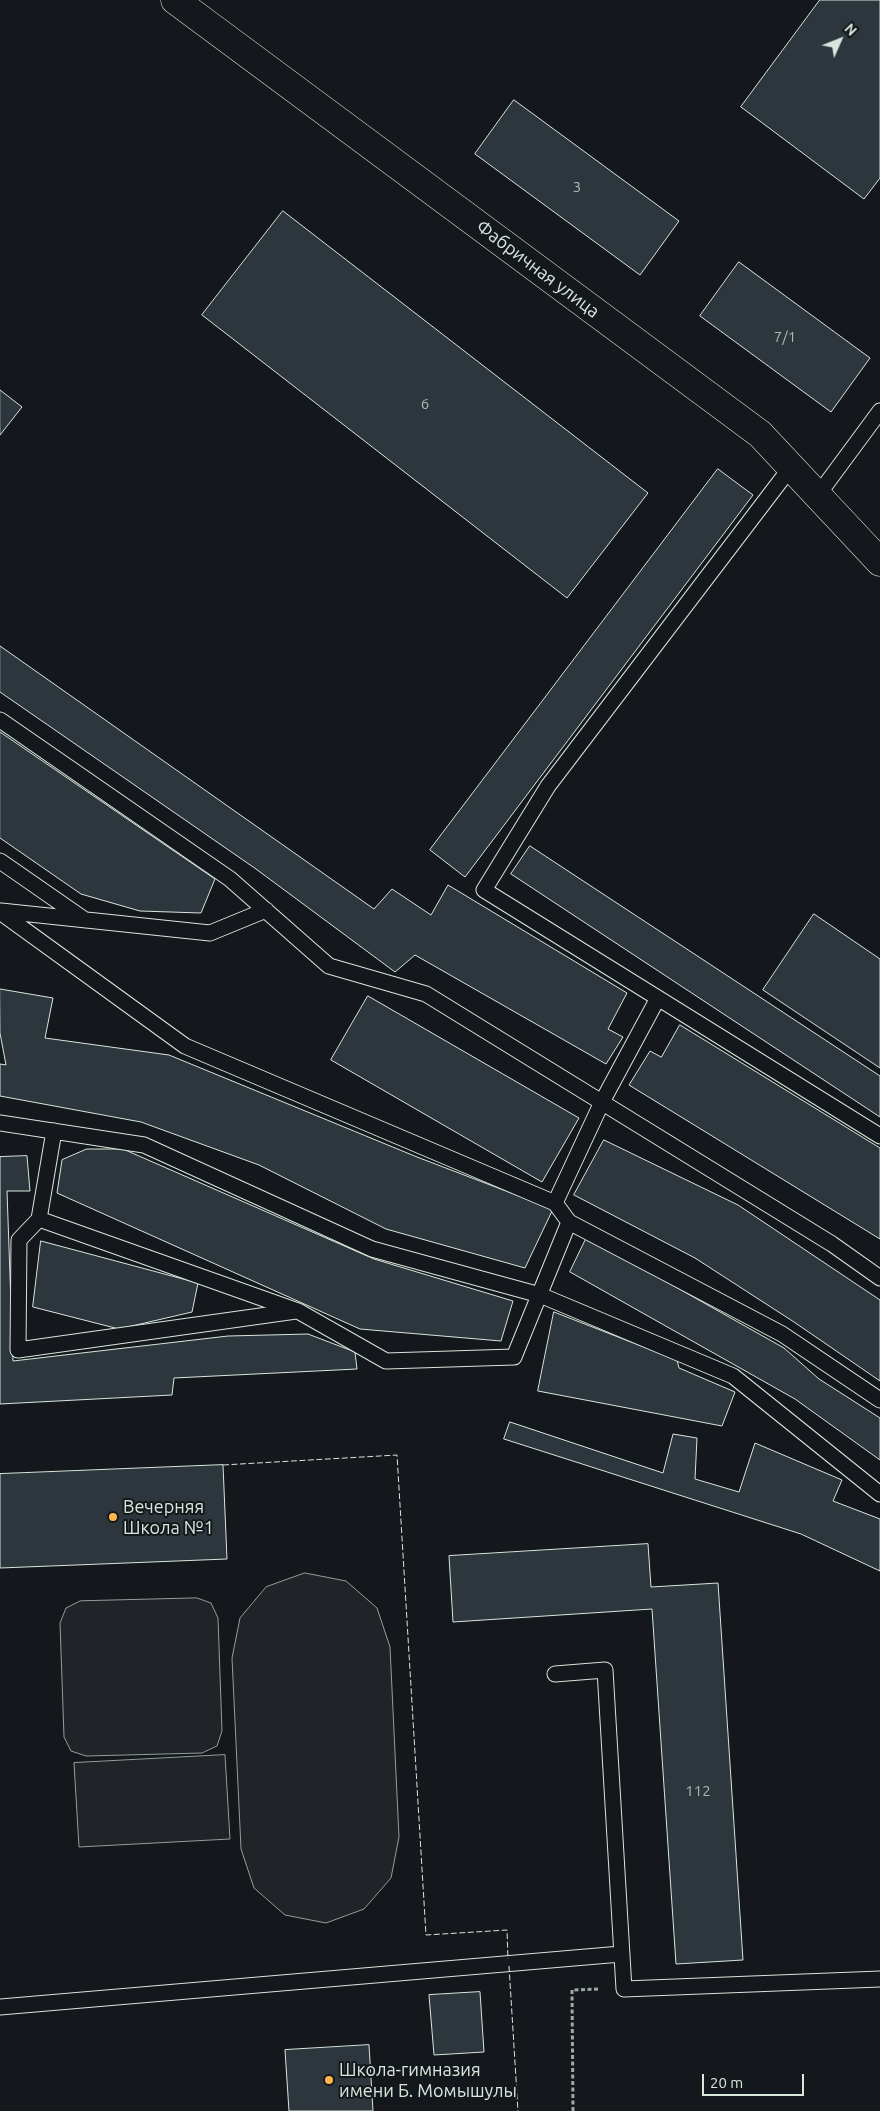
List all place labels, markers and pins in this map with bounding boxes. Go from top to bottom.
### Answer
place label: Вечерняя Школа №1 [123,1496,214,1538]
marker: Вечерняя Школа №1 [107,1511,119,1523]
place label: Школа-гимназия имени Б. Момышулы [339,2059,517,2102]
marker: Школа-гимназия имени Б. Момышулы [323,2074,335,2086]

